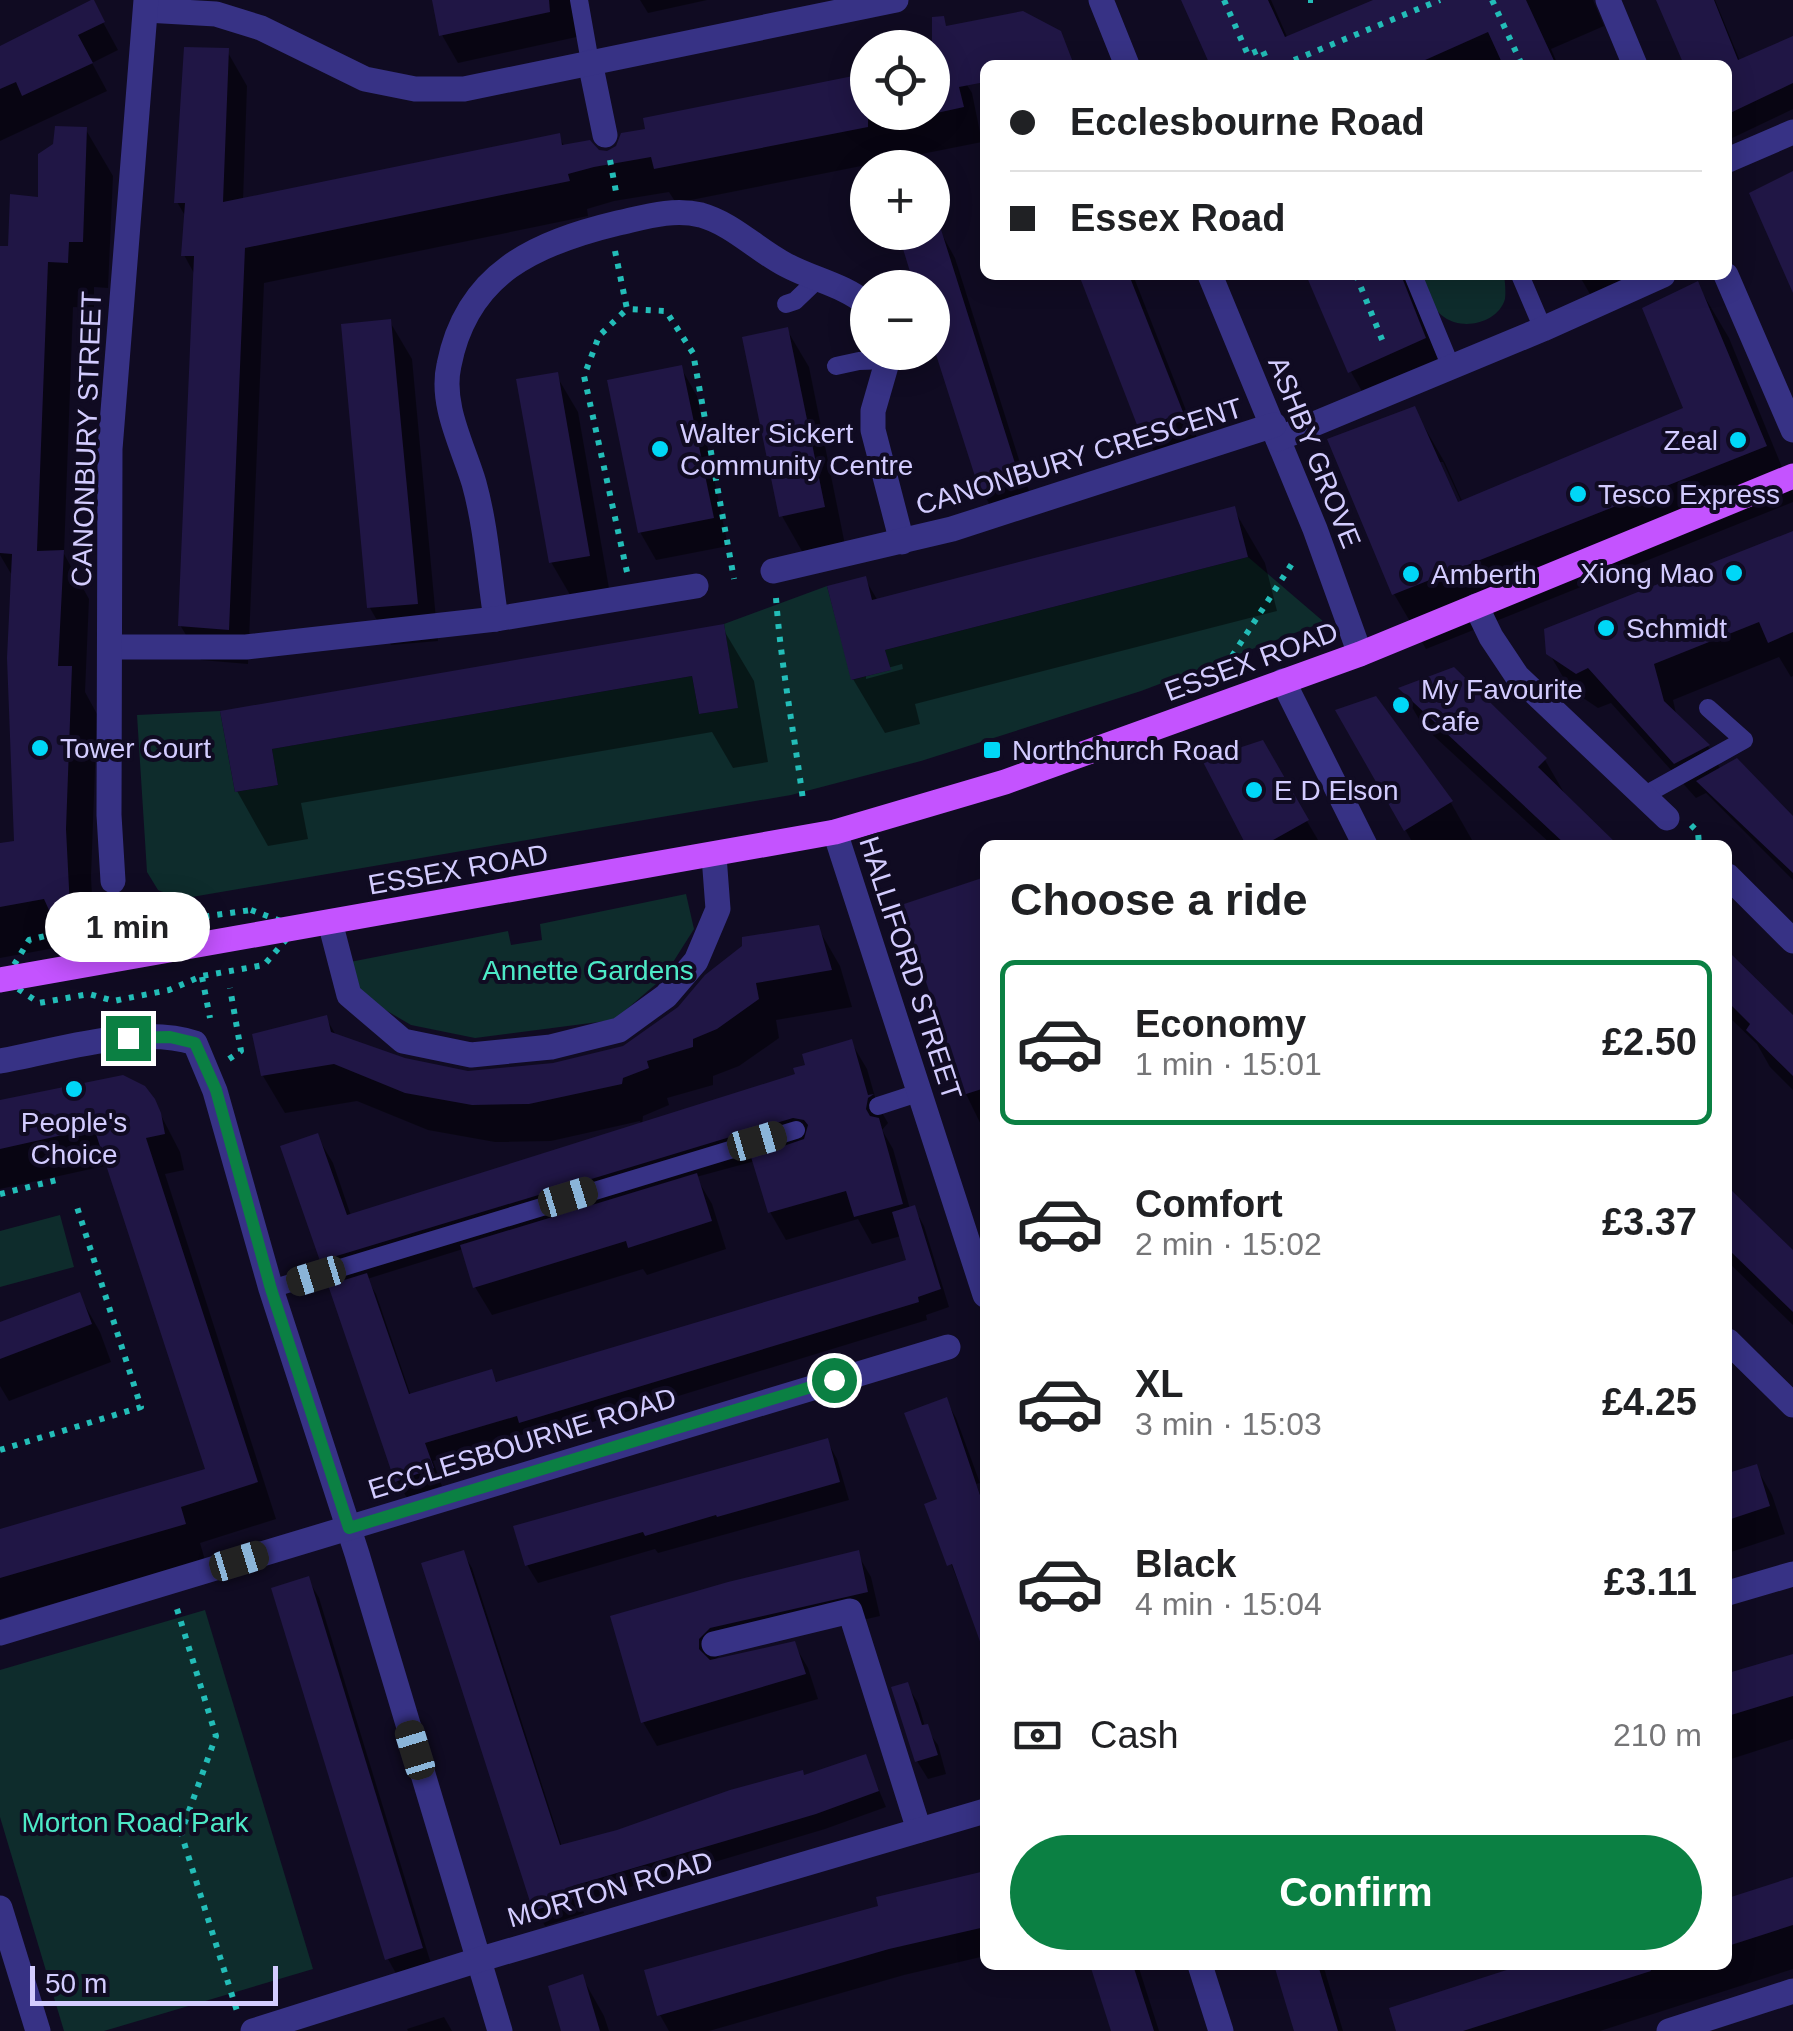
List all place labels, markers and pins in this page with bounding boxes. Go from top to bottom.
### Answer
place label: Walter Sickert Community Centre [680,418,913,481]
place label: Zeal [1664,425,1718,456]
marker: Zeal [1727,429,1749,451]
marker: Walter Sickert Community Centre [649,438,671,460]
place label: Tesco Express [1598,479,1780,510]
marker: Tesco Express [1567,483,1589,505]
place label: Xiong Mao [1580,558,1714,589]
place label: Amberth [1431,559,1537,590]
marker: Xiong Mao [1723,562,1745,584]
marker: Amberth [1400,563,1422,585]
place label: Schmidt [1626,613,1727,644]
marker: Schmidt [1595,617,1617,639]
place label: My Favourite Cafe [1421,674,1583,737]
marker: My Favourite Cafe [1390,694,1412,716]
place label: Tower Court [60,733,211,764]
place label: Northchurch Road [1012,735,1239,766]
marker: Tower Court [29,737,51,759]
marker: Northchurch Road [981,739,1003,761]
place label: E D Elson [1274,775,1399,806]
marker: E D Elson [1243,779,1265,801]
marker: People's Choice [63,1078,85,1100]
place label: People's Choice [21,1107,127,1170]

